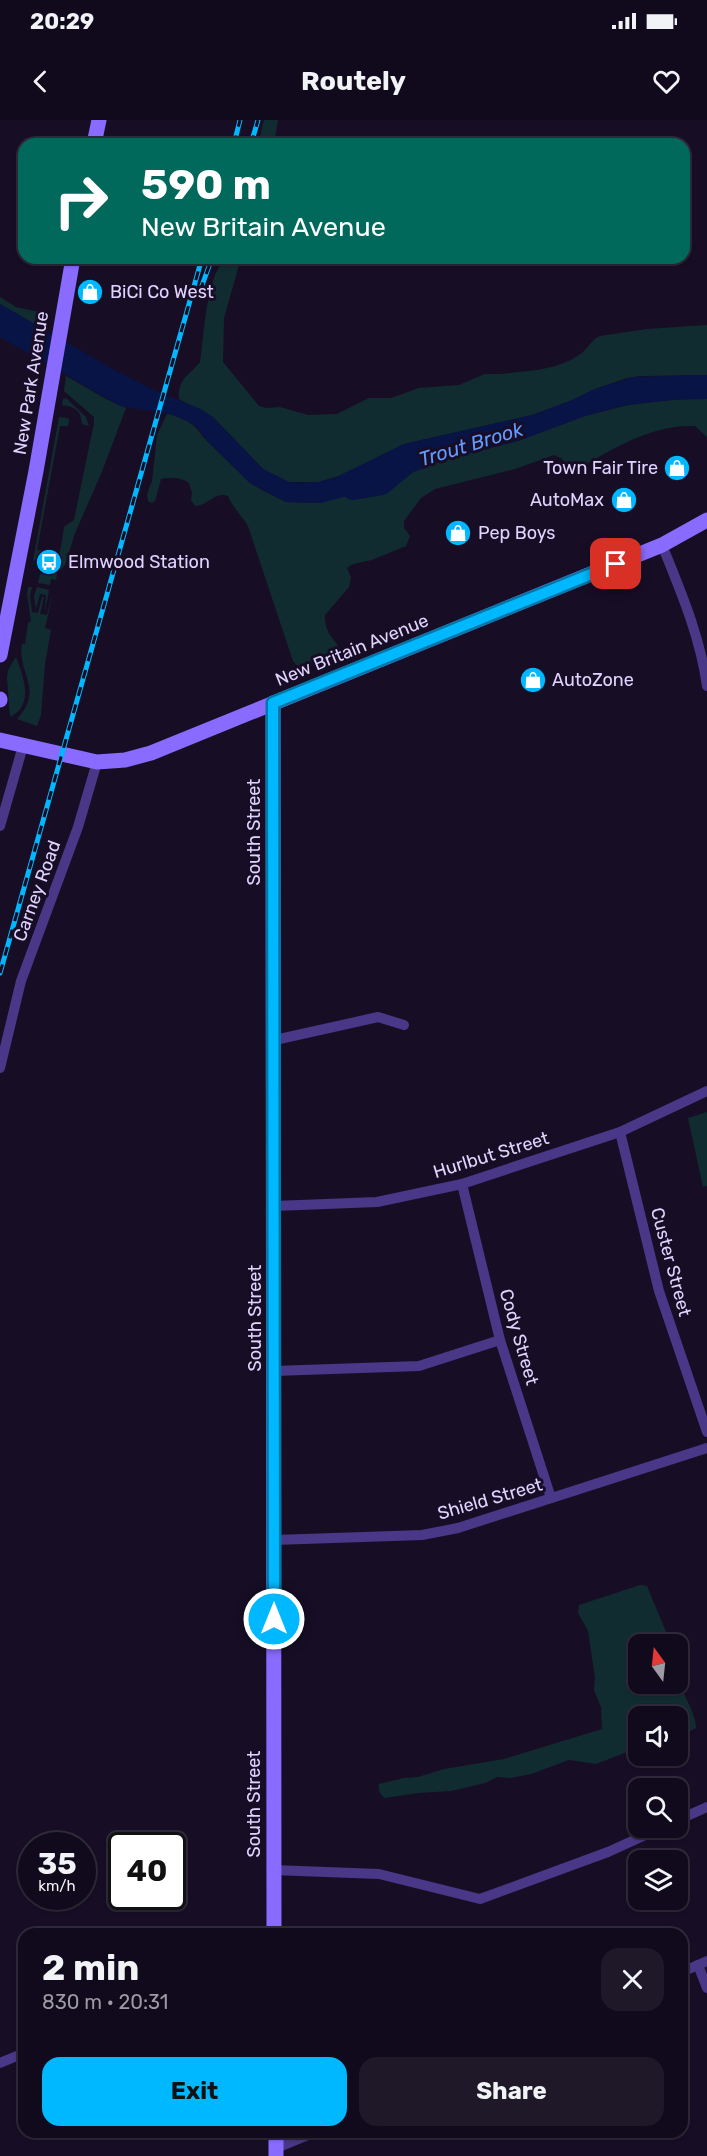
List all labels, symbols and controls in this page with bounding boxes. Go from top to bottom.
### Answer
text: 20:29 [30,8,94,35]
icon: back [24,65,57,98]
text: Routely [301,65,406,97]
icon: heart [650,65,683,98]
text: 590 m [141,160,271,210]
icon: right [42,162,120,240]
text: New Britain Avenue [141,211,386,243]
shop icon: BiCi Co West [75,277,105,307]
place label: BiCi Co West [110,281,214,303]
street label: New Park Avenue [9,310,53,456]
water label: Trout Brook [416,417,527,471]
shop icon: Town Fair Tire [662,453,692,483]
place label: Town Fair Tire [543,457,658,479]
shop icon: AutoMax [609,485,639,515]
place label: AutoMax [530,489,604,511]
shop icon: Pep Boys [443,518,473,548]
place label: Pep Boys [478,522,555,544]
pin [590,538,641,589]
bus stop icon: Elmwood Station [34,547,64,577]
icon: arrive [599,547,632,580]
place label: Elmwood Station [68,551,210,573]
street label: New Britain Avenue [272,609,432,691]
shop icon: AutoZone [518,665,548,695]
place label: AutoZone [552,669,634,691]
street label: South Street [243,779,265,885]
street label: Carney Road [9,837,65,945]
street label: Hurlbut Street [430,1127,552,1183]
street label: Custer Street [646,1205,696,1319]
street label: South Street [244,1265,266,1371]
street label: Cody Street [495,1286,543,1388]
street label: Shield Street [435,1474,545,1524]
position arrow [242,1587,306,1651]
north arrow [628,1634,688,1694]
map controls [628,1634,688,1910]
button: sound [628,1706,688,1766]
street label: South Street [243,1751,265,1857]
button: search [628,1778,688,1838]
speed limit sign: 40 [108,1832,186,1910]
text: 35 [37,1846,77,1882]
button: layers [628,1850,688,1910]
text: km/h [38,1877,76,1895]
text: 2 min [42,1946,140,1989]
button: close [601,1948,664,2011]
text: 830 m · 20:31 [42,1990,168,2014]
button: Exit [42,2057,347,2126]
button: Share [359,2057,664,2126]

